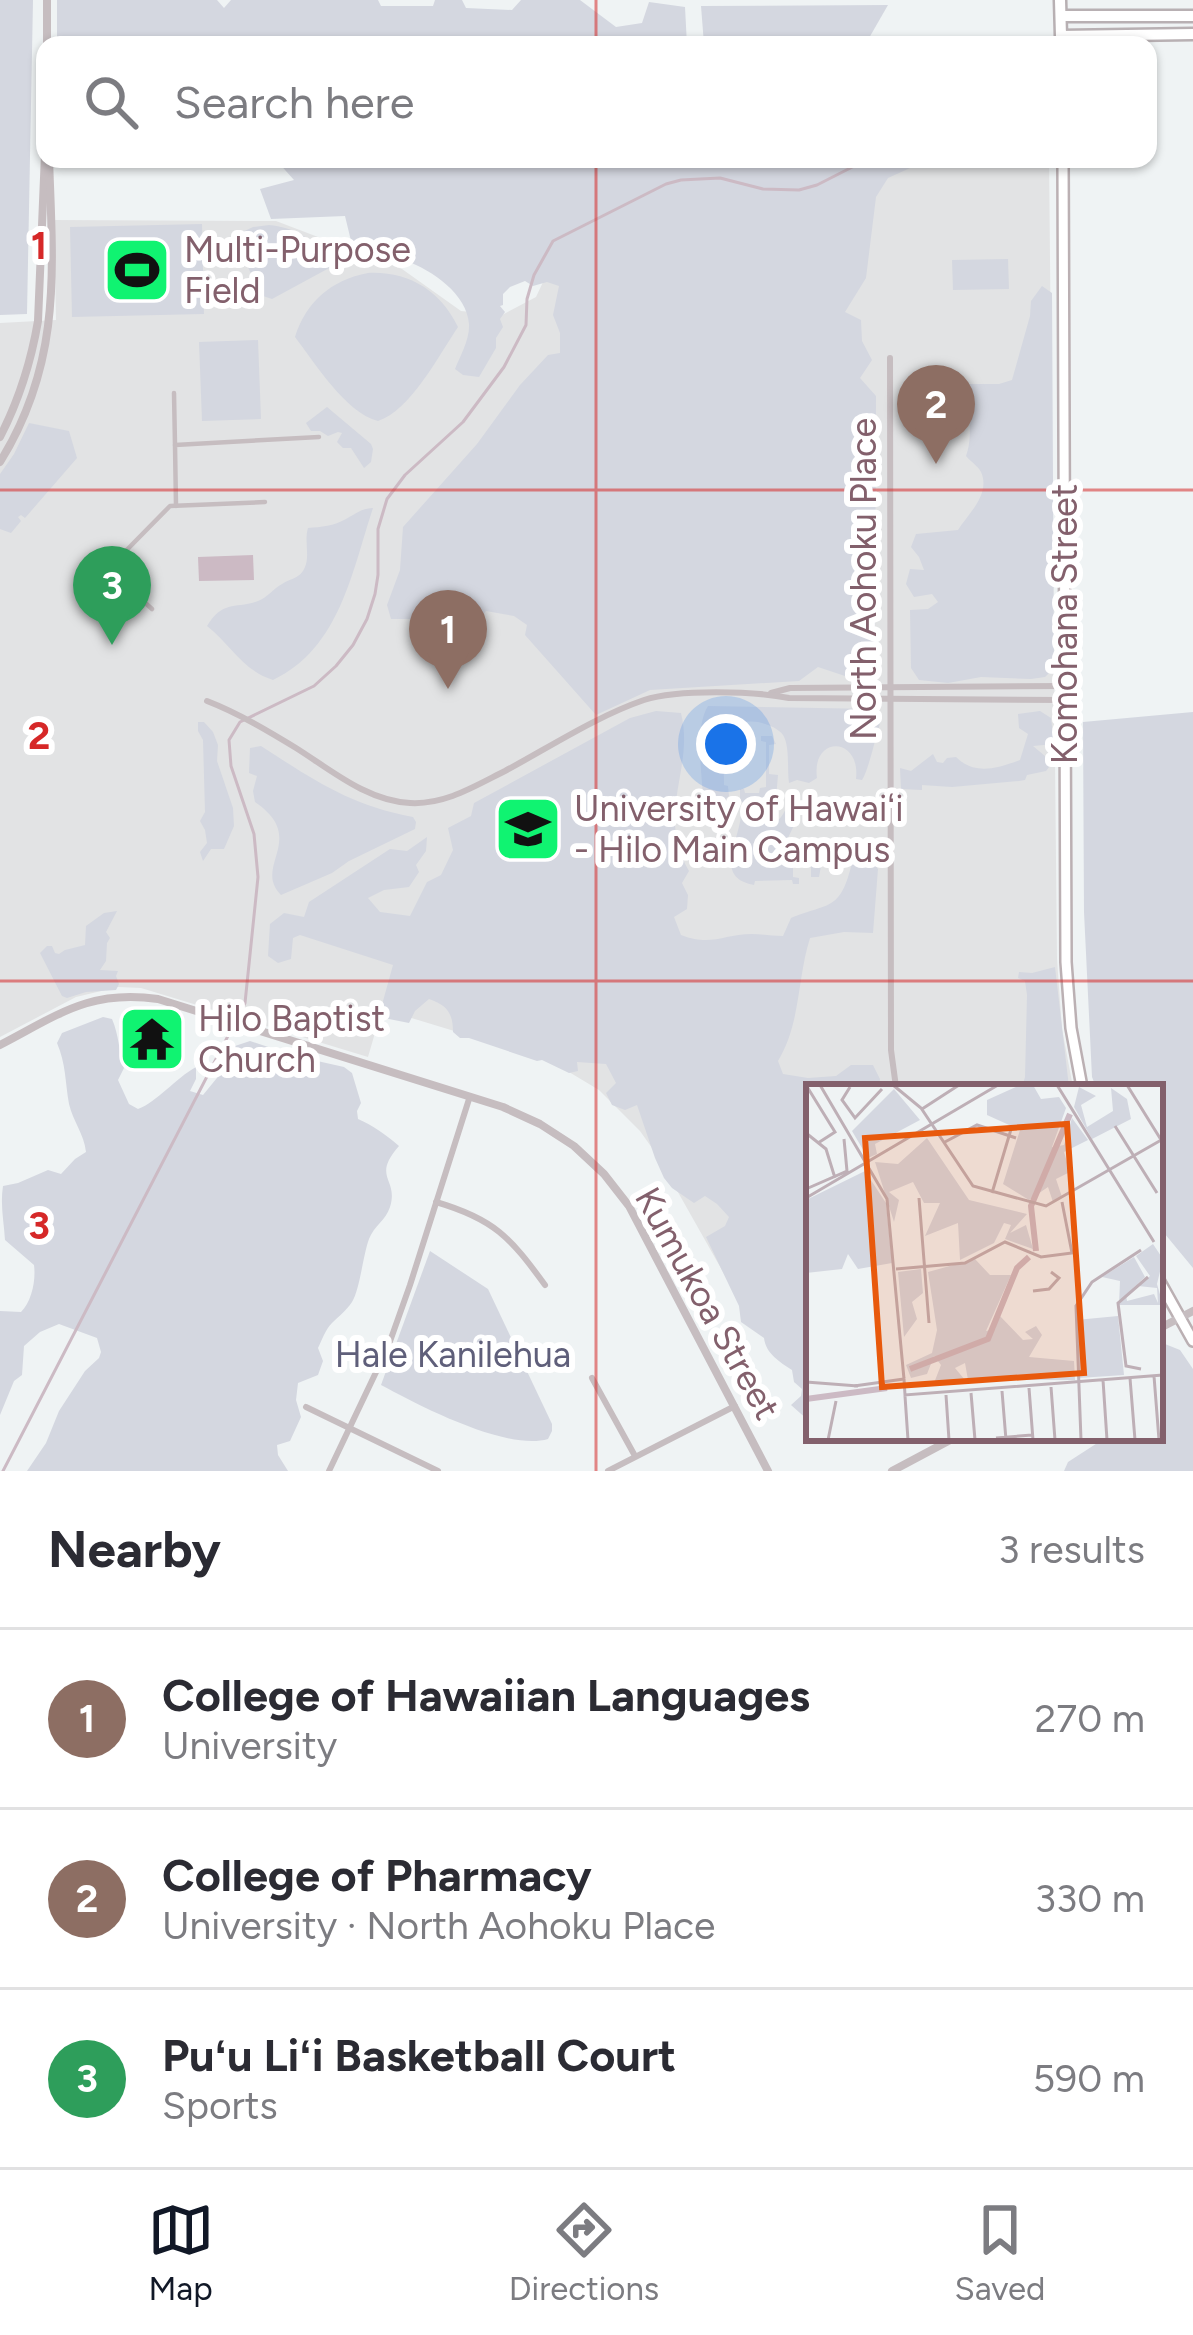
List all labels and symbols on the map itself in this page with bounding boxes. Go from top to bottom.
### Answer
text: 1 [31,222,47,269]
place label: Multi-Purpose Field [184,228,411,312]
sports icon: Multi-Purpose Field [102,235,172,305]
pin: 2 [897,365,975,464]
street label: North Aohoku Place [842,418,885,740]
street label: Komohana Street [1043,484,1086,764]
pin: 3 [73,546,151,645]
pin: 1 [409,590,487,689]
text: 2 [28,712,50,759]
your location [696,714,756,774]
place label: University of Hawaiʻi - Hilo Main Campus [574,787,904,871]
school or university icon: University of Hawaiʻi - Hilo Main Campus [493,794,563,864]
place label: Hilo Baptist Church [198,997,385,1081]
temple icon: Hilo Baptist Church [117,1004,187,1074]
inset map [806,1084,1163,1441]
street label: Kumukoa Street [626,1180,789,1427]
text: 3 [28,1202,50,1249]
park label: Hale Kanilehua [335,1333,571,1376]

